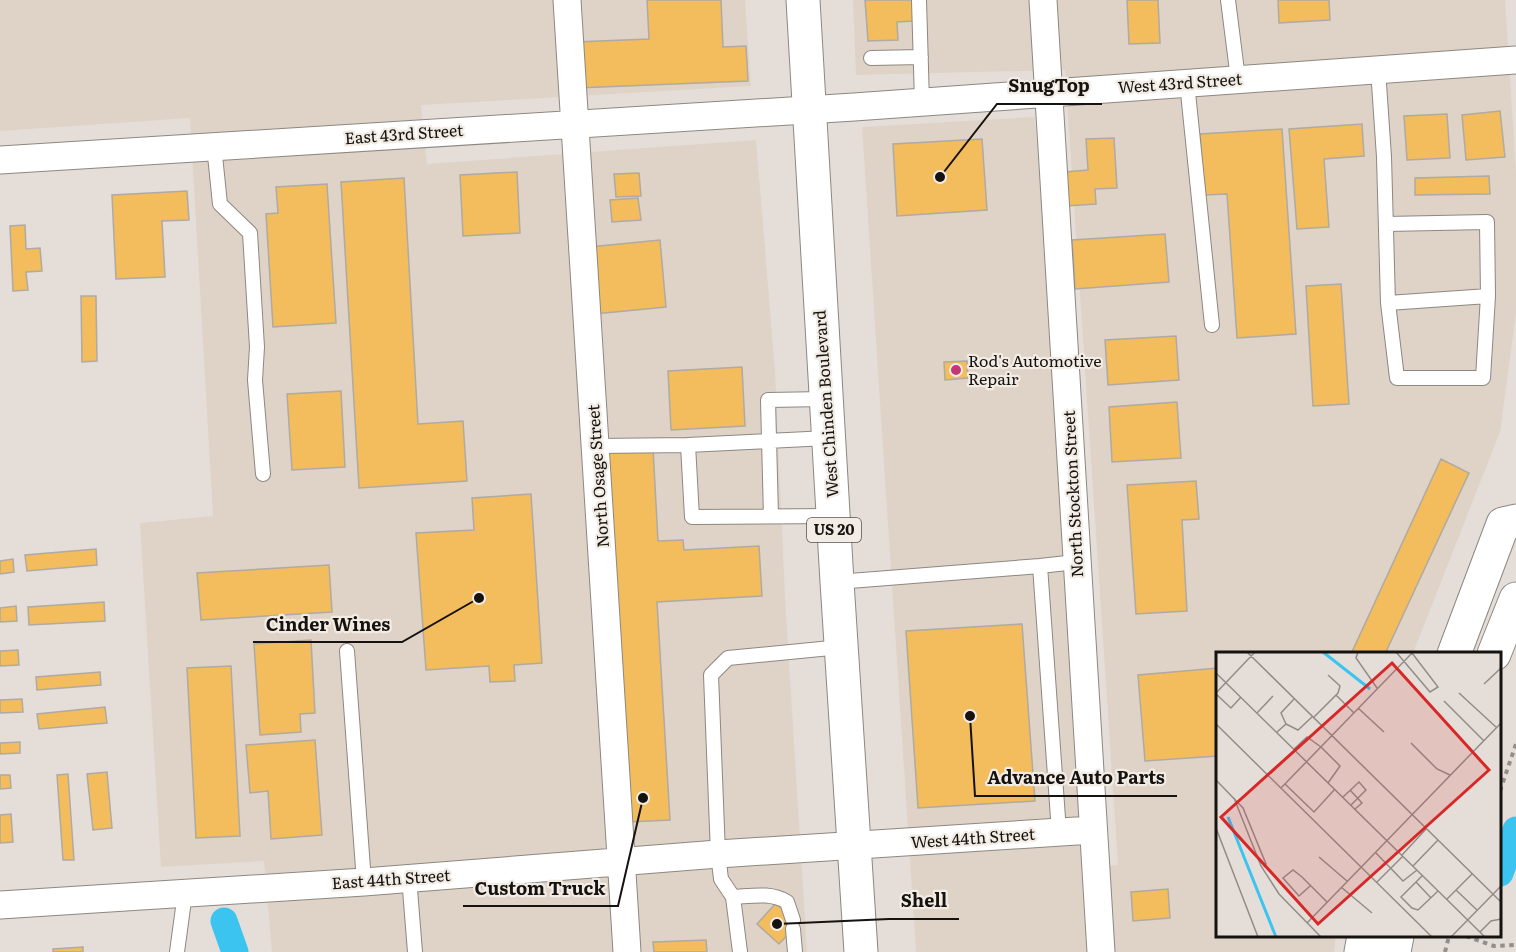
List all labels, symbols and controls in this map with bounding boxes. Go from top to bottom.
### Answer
street label: West 43rd Street [1117,66,1243,98]
callout: SnugTop [997,68,1102,104]
text: SnugTop [1008,71,1090,98]
street label: East 43rd Street [344,117,465,149]
street label: West Chinden Boulevard [806,309,844,499]
place label: Rod's Automotive Repair [968,348,1102,390]
marker: Rod's Automotive Repair [949,363,963,377]
street label: North Osage Street [580,403,614,548]
street label: North Stockton Street [1056,409,1088,578]
road number: US 20 [807,518,861,542]
callout: Cinder Wines [253,606,402,642]
text: Cinder Wines [266,610,390,637]
inset map [1216,652,1501,937]
callout: Advance Auto Parts [975,760,1177,796]
text: Advance Auto Parts [987,763,1165,790]
street label: West 44th Street [910,821,1036,853]
street label: East 44th Street [331,862,452,894]
callout: Custom Truck [463,870,618,906]
text: Custom Truck [475,874,606,901]
callout: Shell [889,883,959,919]
text: Shell [901,886,948,913]

